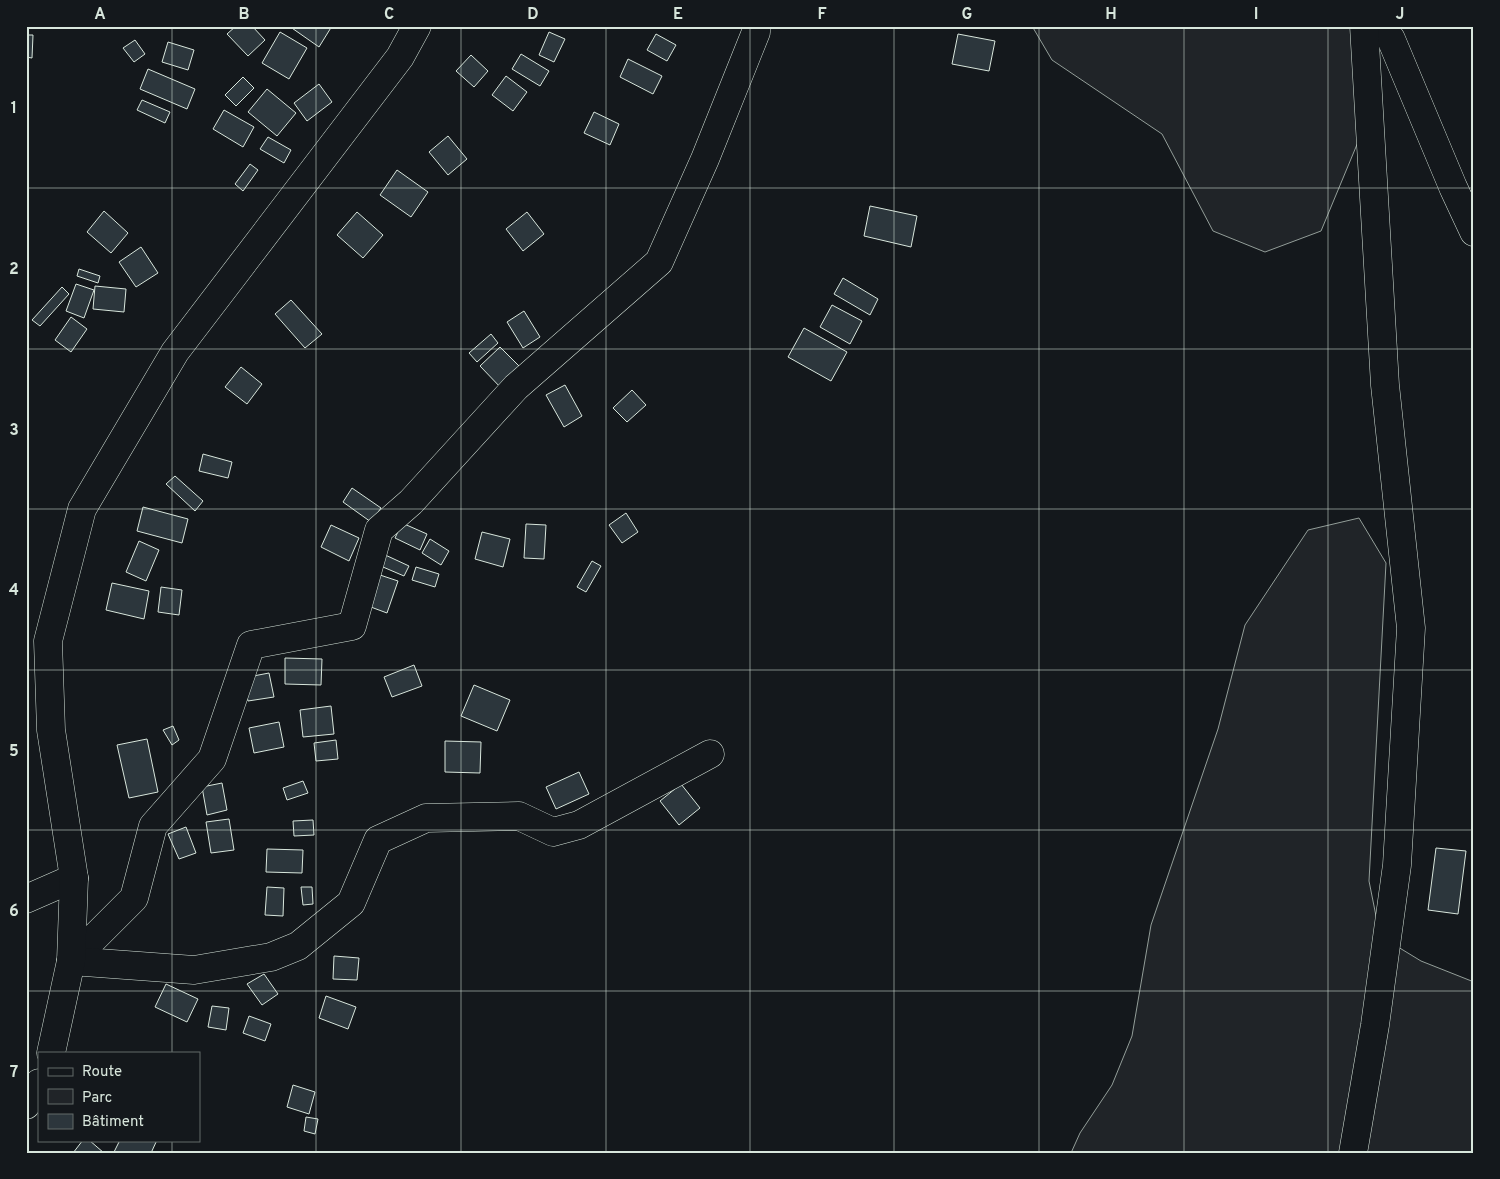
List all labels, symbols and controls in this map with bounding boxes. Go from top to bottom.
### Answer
text: A [94,5,106,25]
text: B [238,5,250,25]
text: C [384,5,394,25]
text: D [527,5,539,25]
text: E [673,5,683,25]
text: F [817,5,827,25]
text: G [962,5,972,25]
text: H [1105,5,1117,25]
text: I [1254,5,1258,25]
text: J [1396,5,1404,25]
text: 1 [11,99,17,119]
text: 2 [9,260,19,280]
text: 3 [9,421,19,441]
text: 4 [9,581,19,601]
text: 5 [9,742,19,762]
text: 6 [9,902,19,922]
legend [38,1052,200,1142]
text: 7 [10,1063,18,1083]
text: Route [82,1063,122,1082]
text: Parc [82,1089,112,1108]
text: Bâtiment [82,1113,144,1132]

